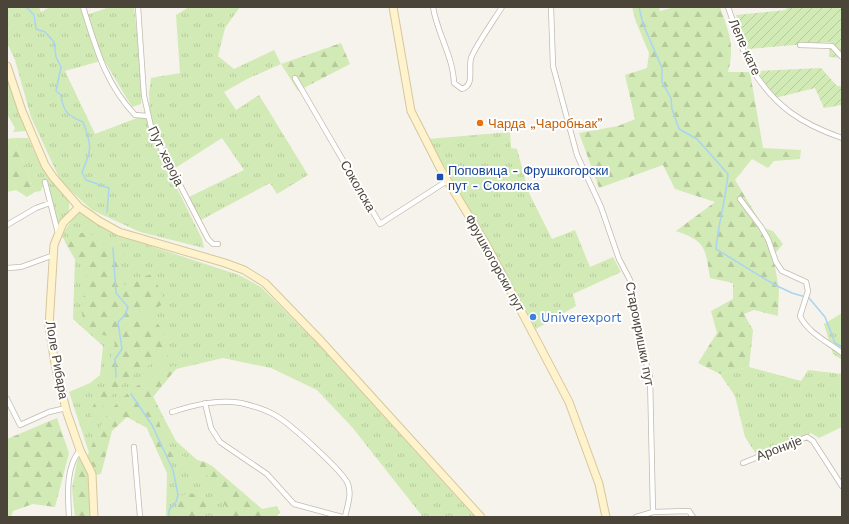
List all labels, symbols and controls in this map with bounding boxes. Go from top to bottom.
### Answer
street label: Лепе кате [726,16,764,78]
place label: Чарда „Чаробњак” [488,116,603,131]
marker: Чарда „Чаробњак” [475,118,485,128]
street label: Пут хероја [145,124,187,189]
street label: Соколска [337,158,379,215]
place label: Поповица - Фрушкогорски пут - Соколска [448,163,609,193]
marker: Поповица - Фрушкогорски пут - Соколска [435,172,445,182]
street label: Фрушкогорски пут [462,212,528,314]
street label: Староиришки пут [623,281,657,387]
place label: Univerexport [541,310,622,325]
marker: Univerexport [528,312,538,322]
street label: Лоле Рибара [43,320,71,401]
street label: Ароније [754,432,804,464]

